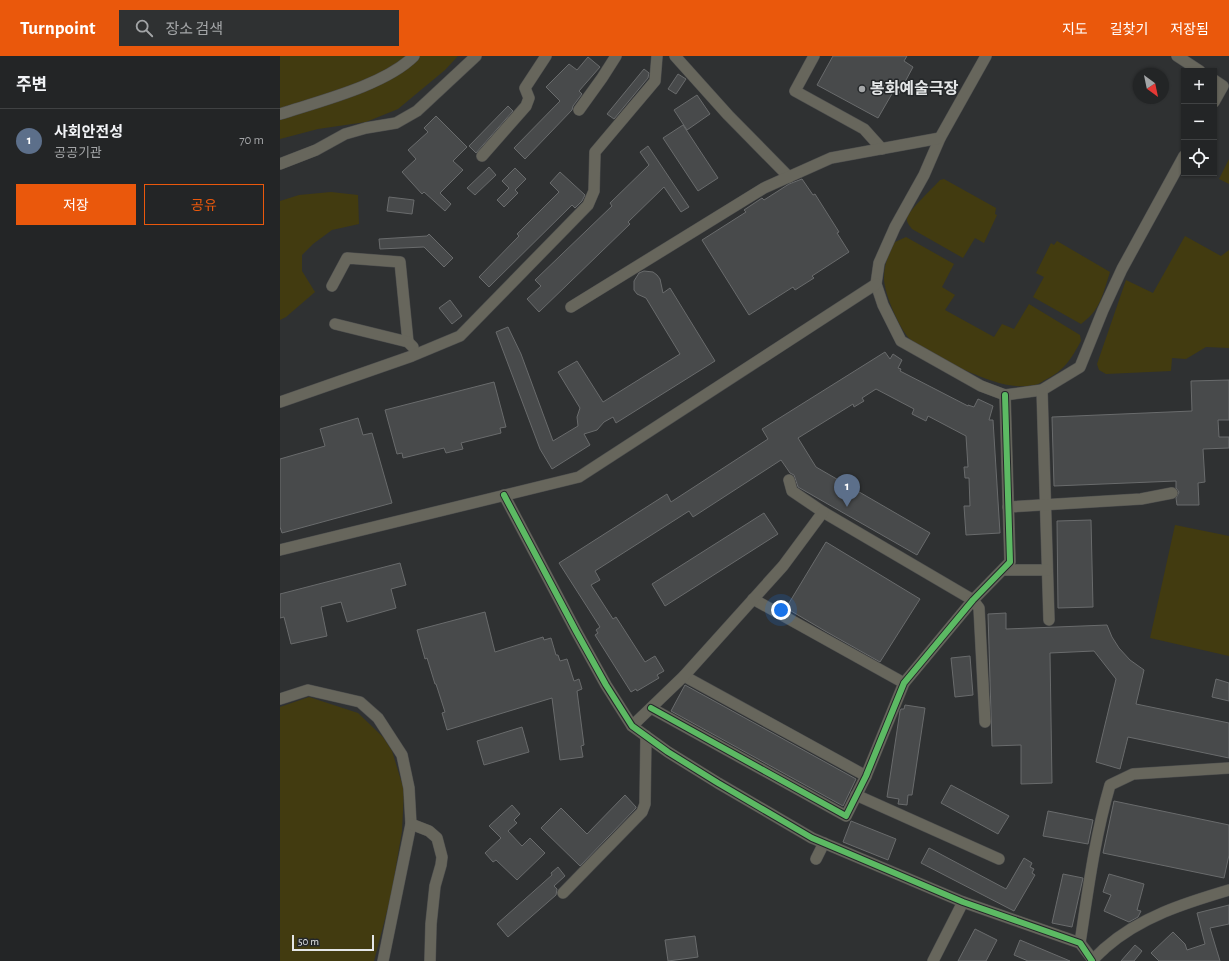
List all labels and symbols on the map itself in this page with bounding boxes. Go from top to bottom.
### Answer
north arrow [1133,68,1169,104]
place label: 봉화예술극장 [870,80,959,97]
marker: 봉화예술극장 [857,84,867,94]
pin: 1 [834,474,860,507]
your location [771,600,791,620]
scale bar [292,933,374,952]

